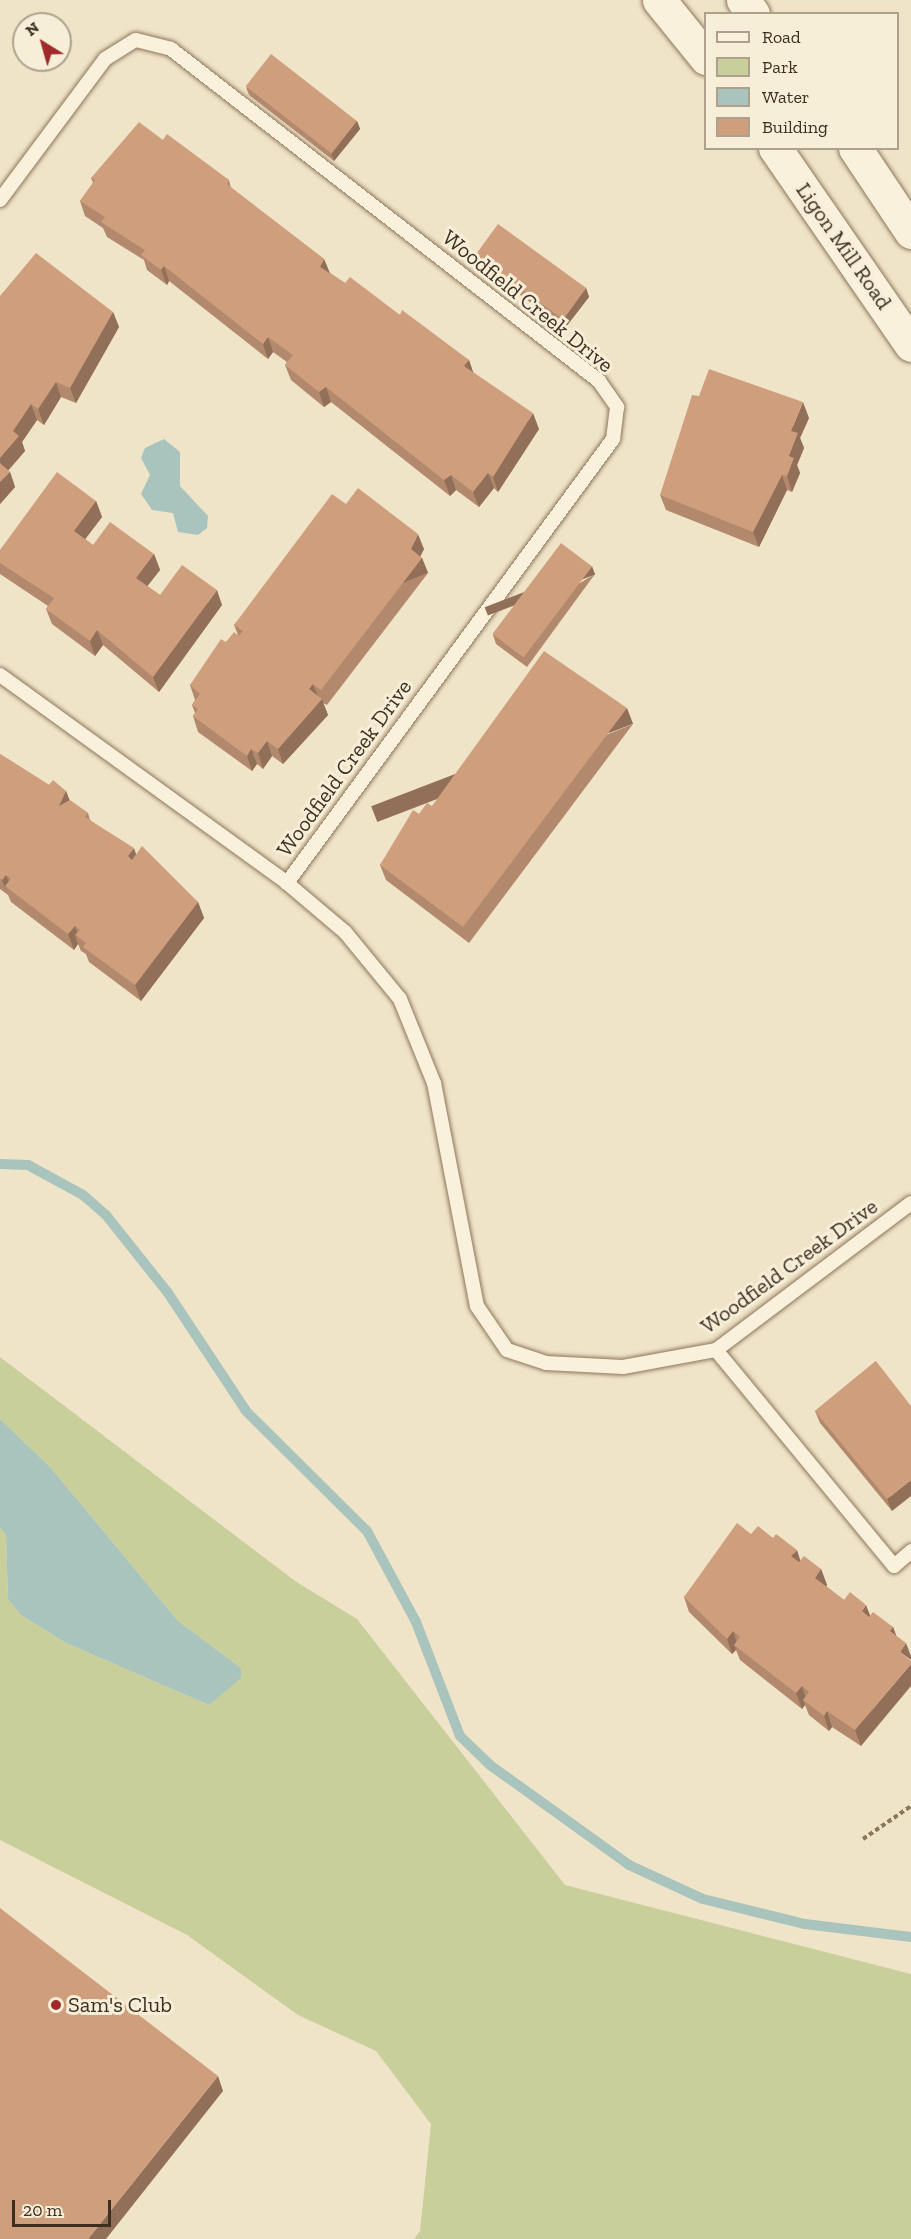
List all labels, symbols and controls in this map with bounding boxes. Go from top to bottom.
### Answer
north arrow [12,12,72,72]
legend [704,12,899,150]
text: N [21,18,43,40]
text: Road [762,26,801,48]
text: Park [762,56,798,78]
text: Water [762,86,809,108]
text: Building [762,116,828,138]
street label: Ligon Mill Road [791,178,897,314]
street label: Woodfield Creek Drive [437,224,619,378]
street label: Woodfield Creek Drive [271,674,417,862]
street label: Woodfield Creek Drive [695,1193,883,1339]
place label: Sam's Club [68,1992,172,2018]
marker: Sam's Club [49,1998,63,2012]
scale bar [15,2188,114,2226]
text: 20 m [23,2199,62,2221]

